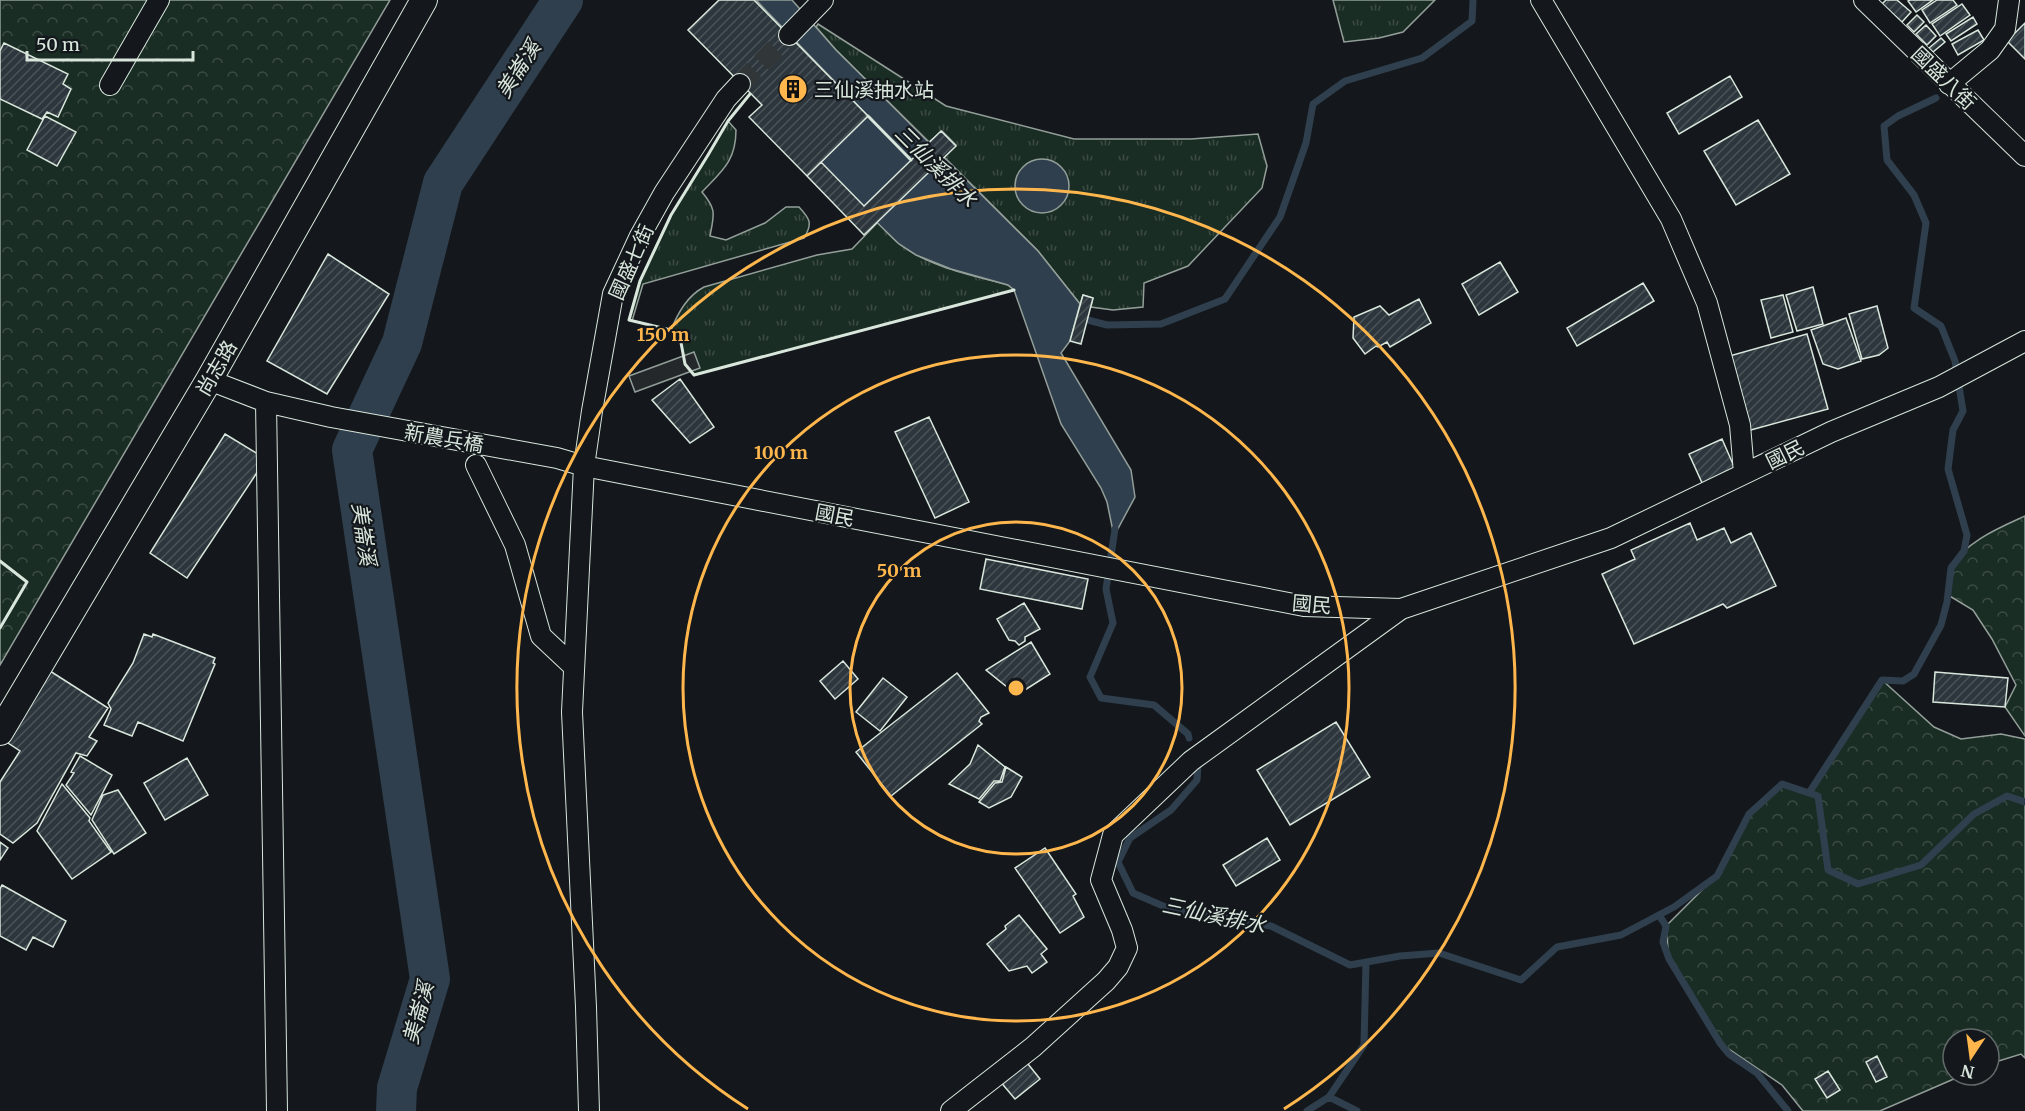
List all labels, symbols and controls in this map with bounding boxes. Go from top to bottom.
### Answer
scale bar [27,24,194,62]
text: 50 m [36,33,80,56]
water label: 美崙溪 [490,33,548,103]
street label: 國盛八街 [1907,41,1981,115]
building icon: 三仙溪抽水站 [777,73,809,105]
place label: 三仙溪抽水站 [814,77,934,102]
water label: 三仙溪排水 [889,119,983,213]
street label: 國盛七街 [603,220,659,304]
text: 150 m [637,323,689,346]
street label: 尚志路 [190,336,242,400]
street label: 新農兵橋 [402,419,486,457]
street label: 國民 [1762,434,1808,474]
text: 100 m [754,441,808,464]
street label: 國民 [813,499,857,531]
water label: 美崙溪 [346,501,382,570]
text: 50 m [877,559,921,582]
street label: 國民 [1291,590,1333,618]
centre of rings [1006,678,1026,698]
water label: 三仙溪排水 [1160,891,1269,939]
water label: 美崙溪 [397,976,440,1047]
north arrow [1941,1027,2001,1087]
text: N [1959,1060,1976,1083]

